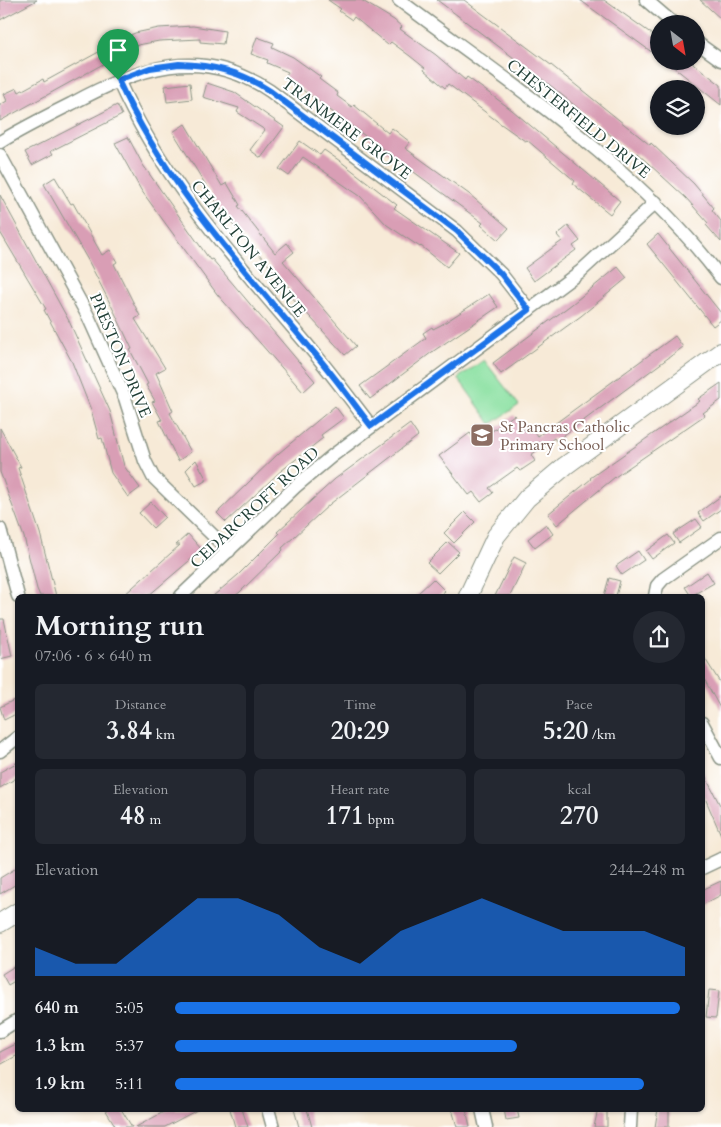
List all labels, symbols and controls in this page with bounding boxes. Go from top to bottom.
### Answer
north arrow [650,15,705,70]
map controls [650,15,705,135]
pin [97,29,139,80]
icon: arrive [104,36,132,64]
street label: CHESTERFIELD DRIVE [502,54,655,184]
street label: TRANMERE GROVE [277,73,416,185]
button: layers [650,80,705,135]
street label: CHARLTON AVENUE [186,175,311,322]
street label: PRESTON DRIVE [84,290,156,421]
place label: St Pancras Catholic Primary School [500,416,630,456]
school or university icon: St Pancras Catholic Primary School [469,422,495,448]
street label: CEDARCROFT ROAD [185,442,324,573]
text: Morning run [35,607,204,645]
button: share [633,611,685,663]
text: 07:06 · 6 × 640 m [35,645,152,667]
text: Distance [115,695,166,714]
text: Time [344,695,376,714]
text: Pace [566,695,593,714]
text: 3.84 [106,714,152,748]
text: 20:29 [331,714,389,748]
text: 5:20 [543,714,588,748]
text: km [152,725,175,744]
text: /km [588,725,616,744]
text: Elevation [113,780,168,799]
text: Heart rate [330,780,390,799]
text: kcal [568,780,591,799]
text: 48 [120,799,146,833]
text: 171 [325,799,364,833]
text: 270 [560,799,599,833]
text: m [146,810,161,829]
text: bpm [364,810,394,829]
text: Elevation [35,859,99,881]
text: 244–248 m [609,859,685,881]
text: 640 m [35,997,79,1019]
text: 5:05 [115,997,144,1019]
text: 1.3 km [35,1035,85,1057]
text: 5:37 [115,1035,144,1057]
text: 1.9 km [35,1073,85,1095]
text: 5:11 [115,1073,144,1095]

